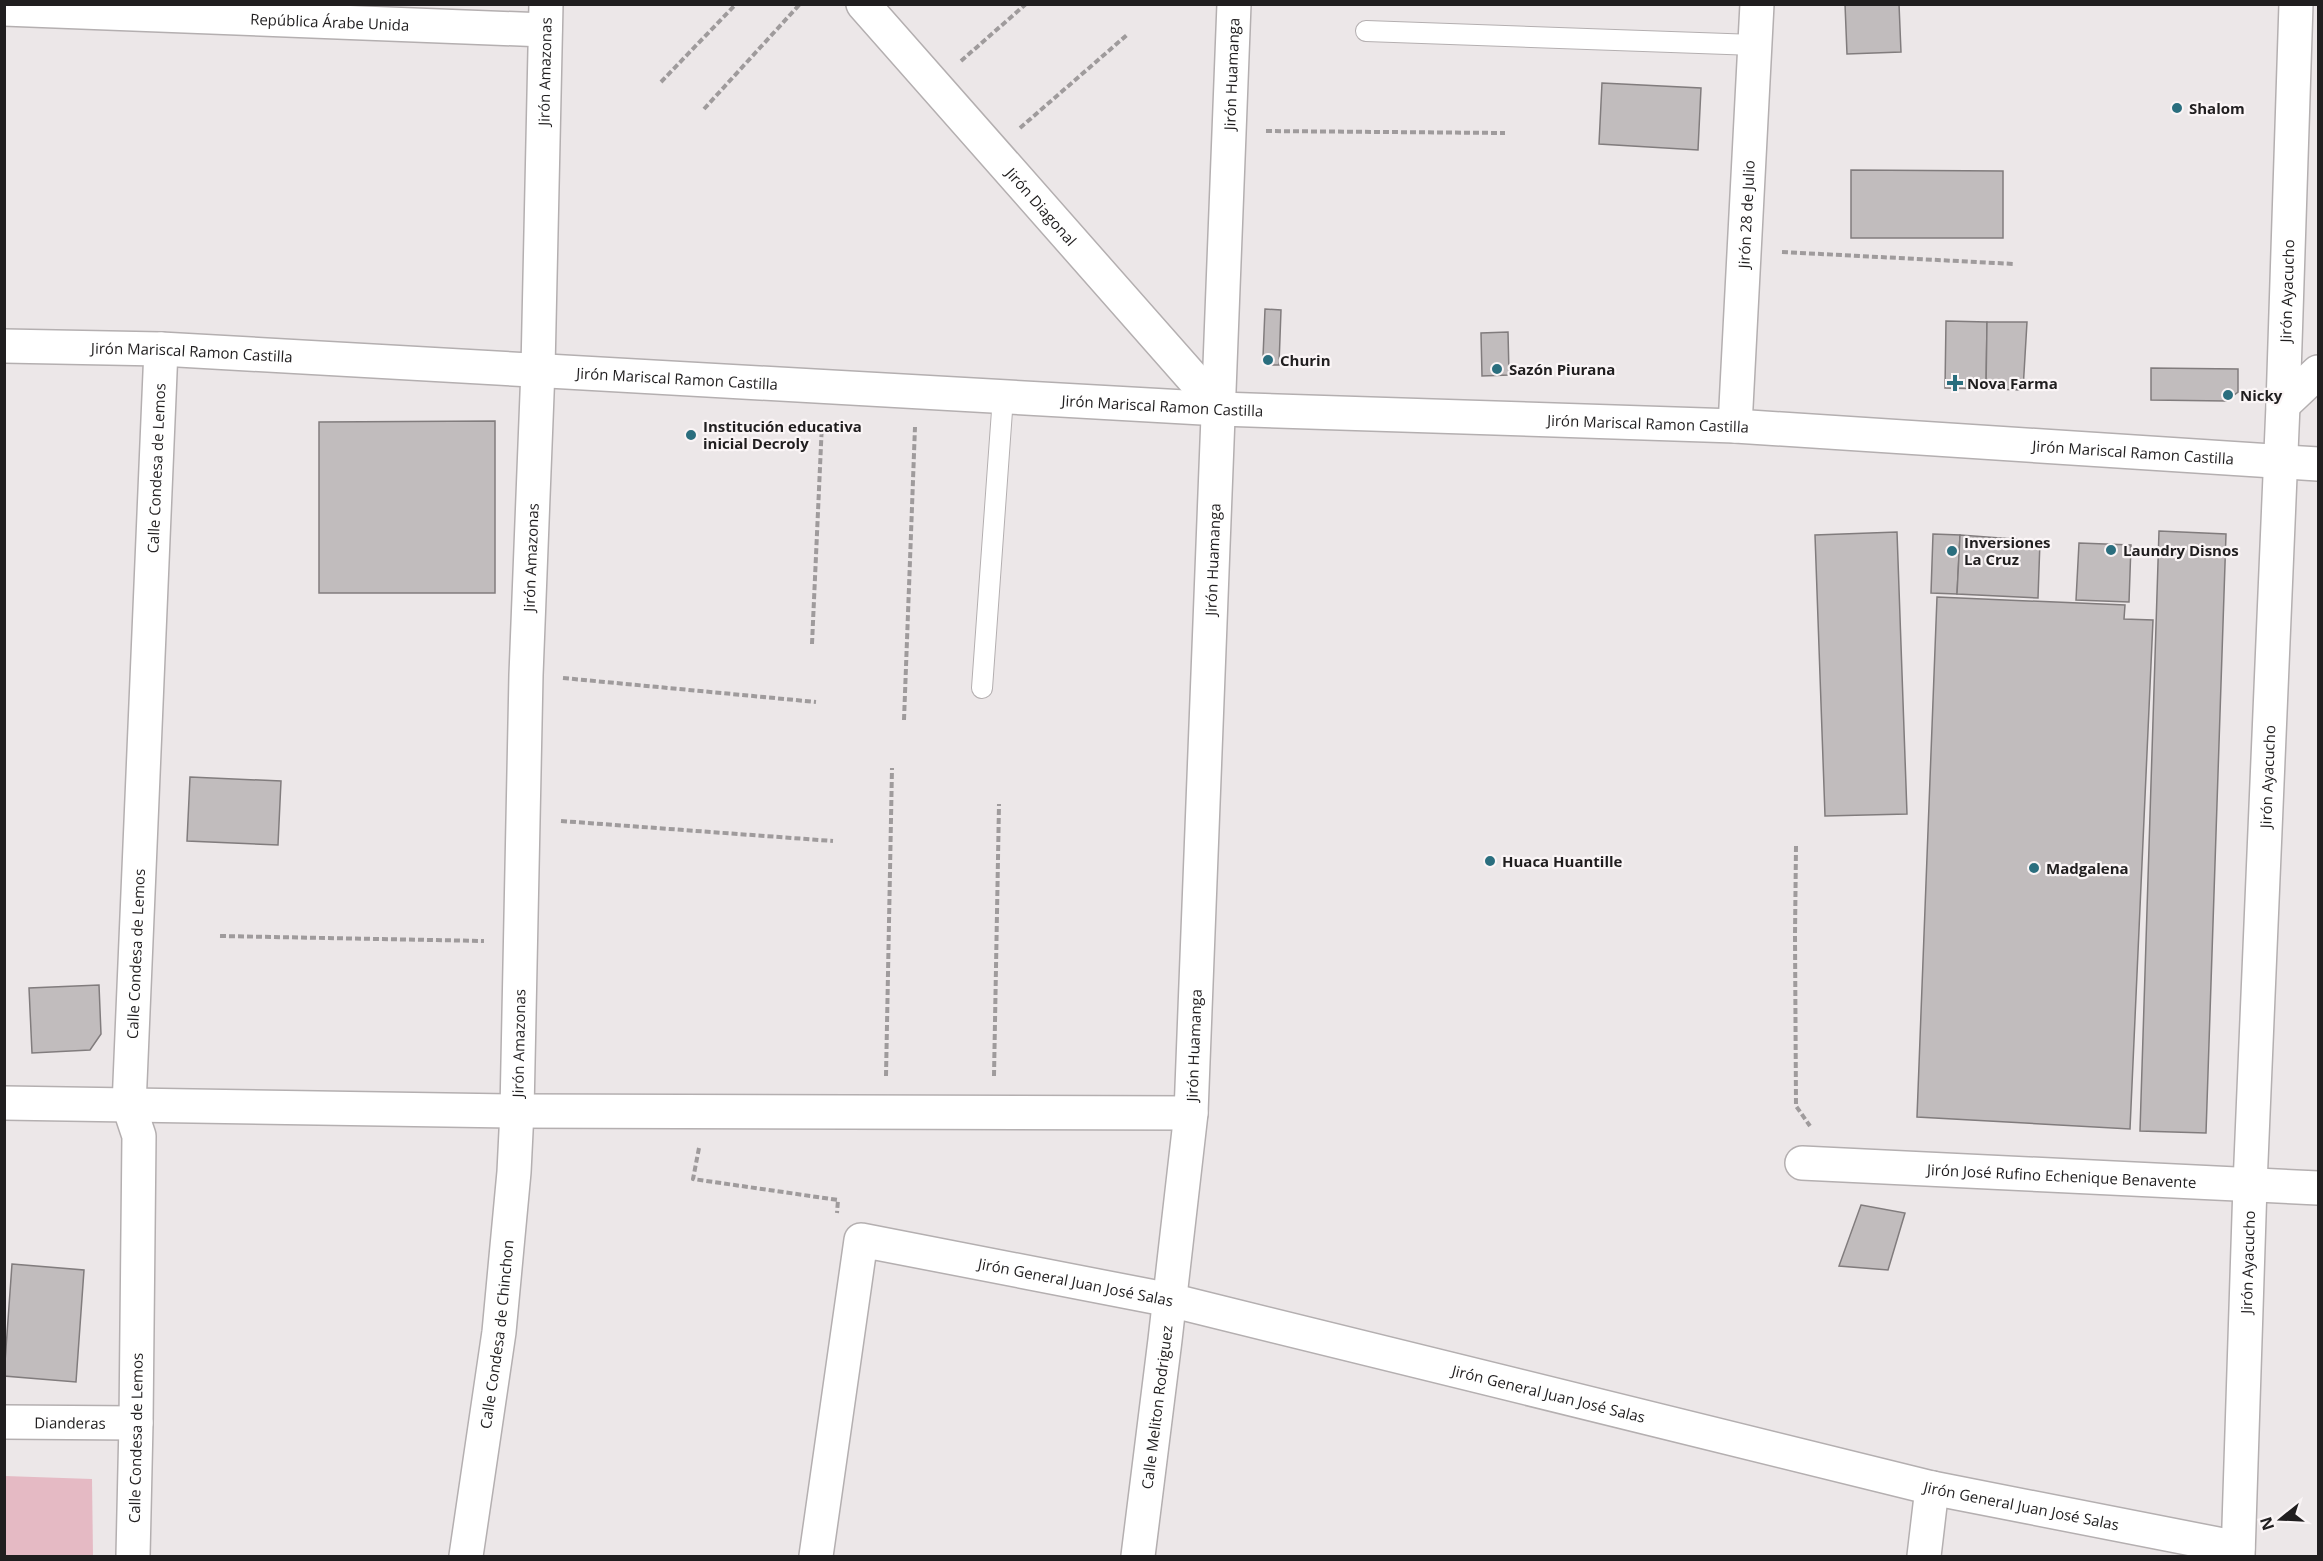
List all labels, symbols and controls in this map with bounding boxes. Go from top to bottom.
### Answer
street label: República Árabe Unida [250,9,410,35]
street label: Jirón Amazonas [533,17,556,128]
street label: Jirón Huamanga [1219,17,1243,133]
place label: Shalom [2189,98,2245,118]
marker: Shalom [2170,101,2184,115]
street label: Jirón 28 de Julio [1733,160,1759,271]
street label: Jirón Diagonal [1000,162,1081,250]
street label: Jirón Ayacucho [2275,239,2298,345]
street label: Jirón Mariscal Ramon Castilla [89,338,293,366]
place label: Churin [1280,350,1331,370]
marker: Churin [1261,353,1275,367]
place label: Sazón Piurana [1509,359,1615,379]
street label: Jirón Mariscal Ramon Castilla [574,362,779,394]
marker: Sazón Piurana [1490,362,1504,376]
place label: Nova Farma [1967,373,2058,393]
marker: Nova Farma [1948,376,1962,390]
street label: Calle Condesa de Lemos [142,383,170,554]
place label: Nicky [2240,385,2283,405]
marker: Nicky [2221,388,2235,402]
street label: Jirón Mariscal Ramon Castilla [1059,390,1264,420]
street label: Jirón Mariscal Ramon Castilla [1545,410,1750,437]
place label: Institución educativa inicial Decroly [703,416,862,453]
marker: Institución educativa inicial Decroly [684,428,698,442]
street label: Jirón Mariscal Ramon Castilla [2030,435,2235,468]
street label: Jirón Amazonas [518,503,543,614]
street label: Jirón Huamanga [1200,503,1225,618]
place label: Inversiones La Cruz [1964,532,2051,569]
place label: Laundry Disnos [2123,540,2239,560]
marker: Laundry Disnos [2104,543,2118,557]
marker: Inversiones La Cruz [1945,544,1959,558]
street label: Jirón Ayacucho [2255,725,2279,831]
place label: Huaca Huantille [1502,851,1623,871]
marker: Huaca Huantille [1483,854,1497,868]
place label: Madgalena [2046,858,2129,878]
marker: Madgalena [2027,861,2041,875]
street label: Calle Condesa de Lemos [122,868,149,1039]
street label: Jirón Amazonas [507,989,530,1100]
street label: Jirón Huamanga [1181,989,1206,1104]
street label: Jirón José Rufino Echenique Benavente [1925,1159,2197,1192]
street label: Jirón Ayacucho [2236,1210,2259,1316]
street label: Calle Condesa de Chinchon [475,1239,518,1430]
street label: Jirón General Juan José Salas [975,1253,1175,1310]
street label: Calle Meliton Rodriguez [1136,1324,1177,1490]
street label: Calle Condesa de Lemos [124,1353,147,1523]
street label: Jirón General Juan José Salas [1448,1359,1647,1427]
street label: Dianderas [34,1412,106,1433]
street label: Jirón General Juan José Salas [1920,1476,2121,1534]
north arrow [2251,1489,2311,1549]
text: N [2254,1514,2279,1533]

